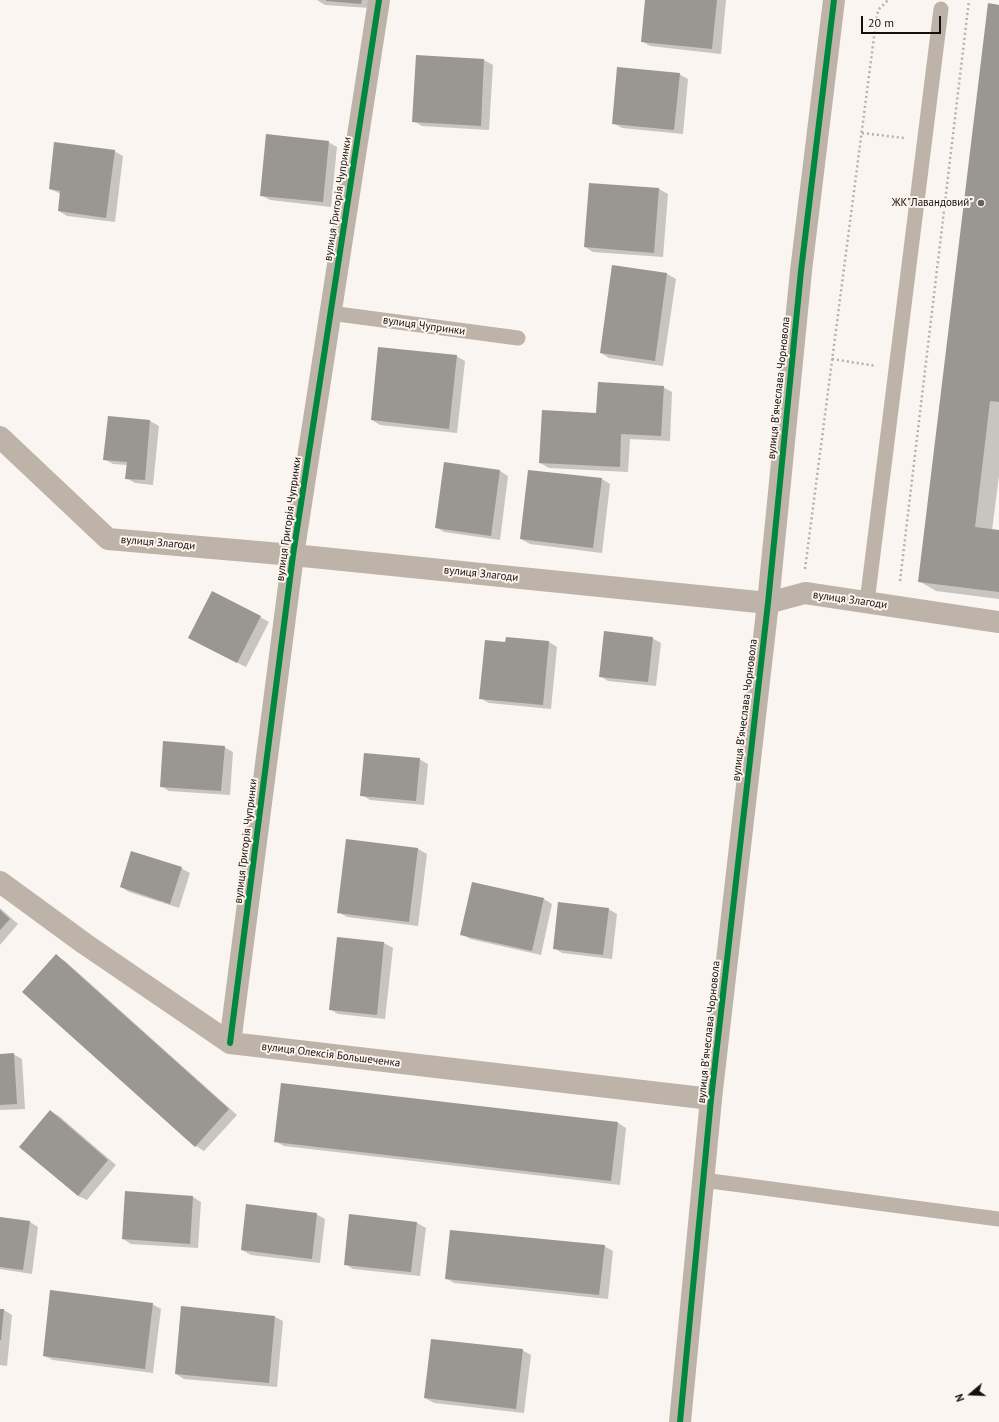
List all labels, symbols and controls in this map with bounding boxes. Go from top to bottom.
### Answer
scale bar [863,8,943,34]
text: 20 m [868,15,894,30]
street label: вулиця Григорія Чупринки [322,136,354,262]
place label: ЖК"Лавандовий" [892,196,973,210]
marker: ЖК"Лавандовий" [976,198,986,208]
street label: вулиця Чупринки [382,314,466,338]
street label: вулиця Вʼячеслава Чорновола [765,316,793,460]
street label: вулиця Григорія Чупринки [274,456,304,582]
street label: вулиця Злагоди [120,533,196,553]
street label: вулиця Злагоди [443,564,519,584]
street label: вулиця Злагоди [812,588,888,612]
street label: вулиця Вʼячеслава Чорновола [730,638,760,782]
street label: вулиця Григорія Чупринки [232,778,260,904]
street label: вулиця Вʼячеслава Чорновола [695,960,723,1104]
street label: вулиця Олексія Большеченка [261,1040,401,1070]
north arrow [951,1374,991,1414]
text: N [952,1392,967,1404]

